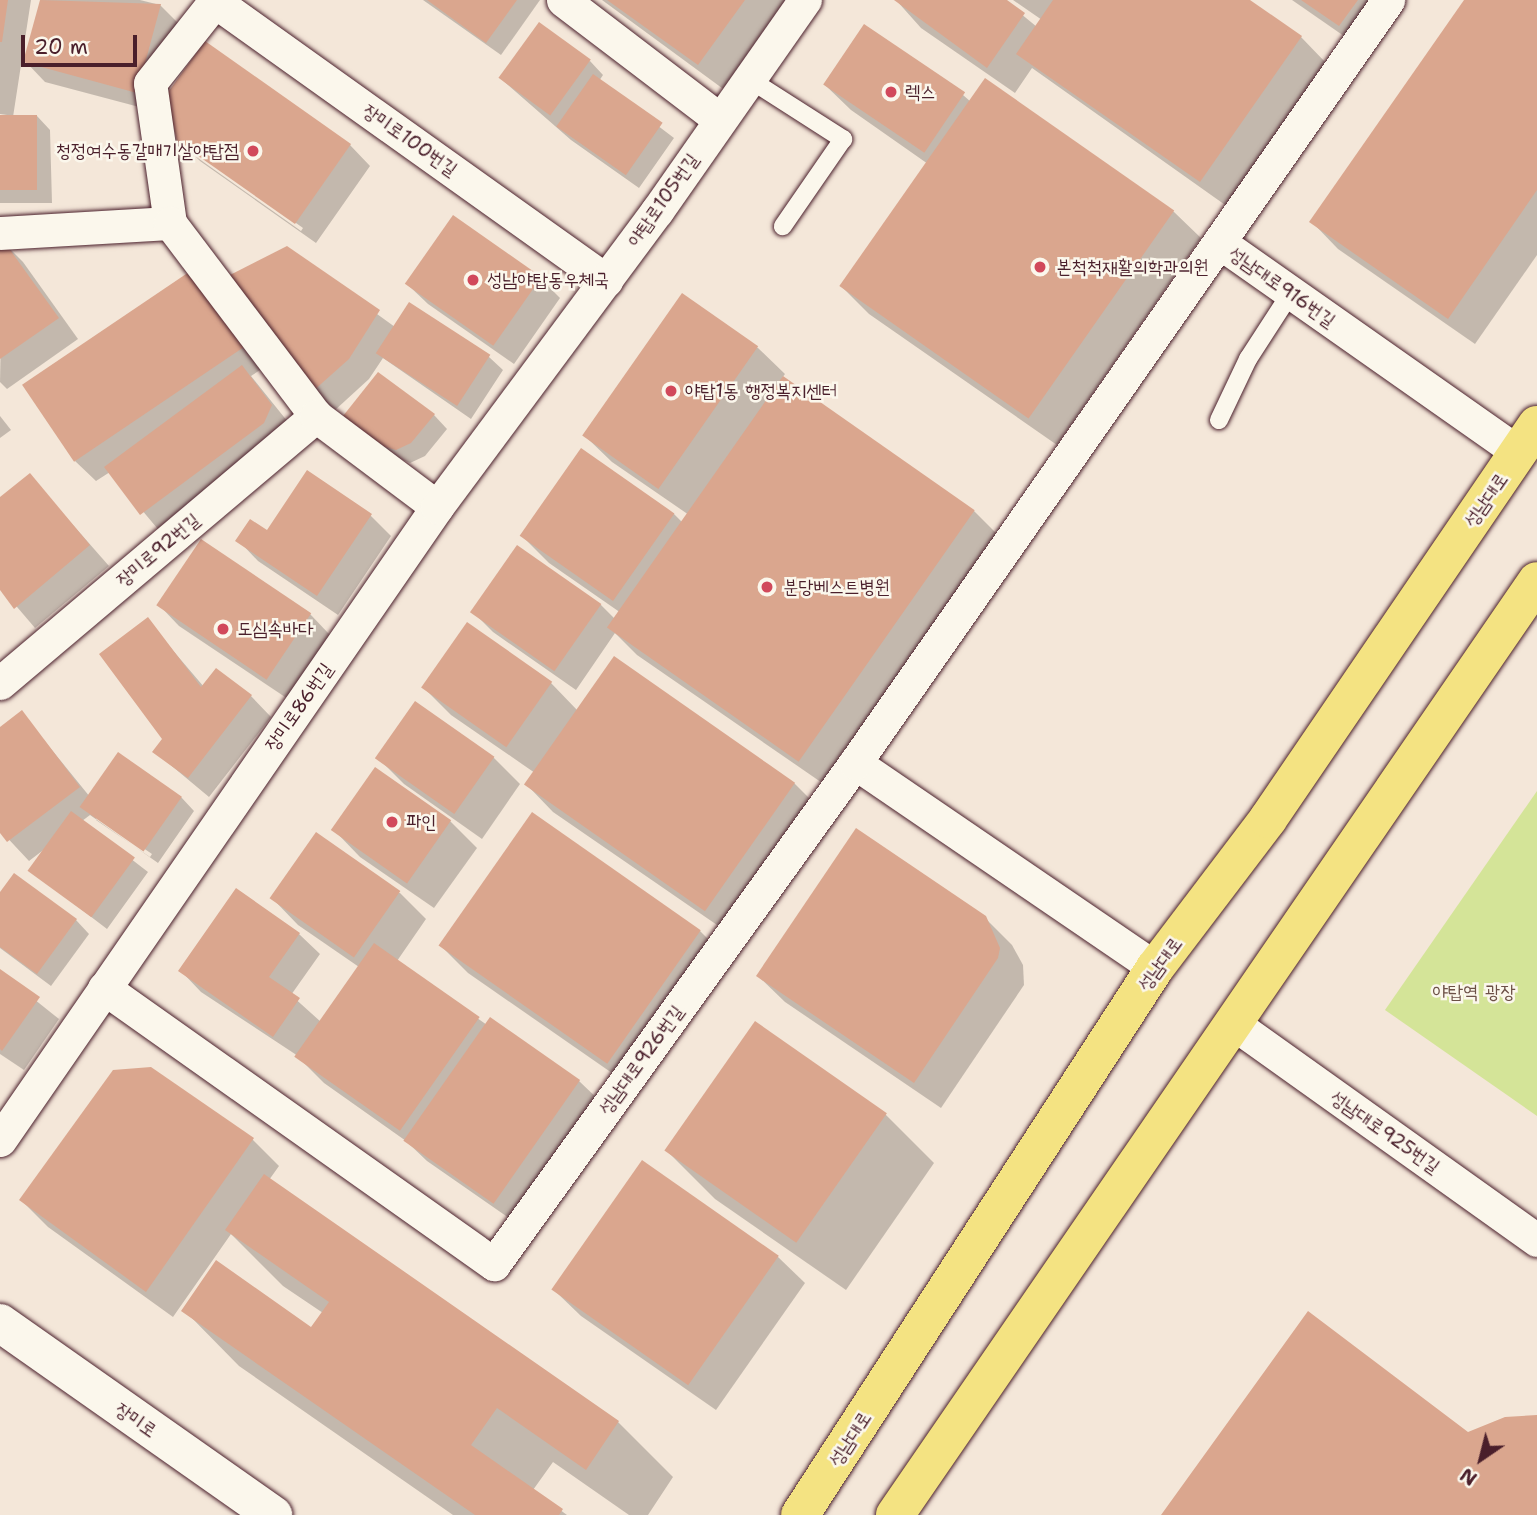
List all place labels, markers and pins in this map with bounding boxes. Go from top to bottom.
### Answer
place label: 렉스 [905,81,936,103]
marker: 렉스 [883,84,899,100]
place label: 청정여수동갈매기살야탑점 [56,140,239,162]
marker: 청정여수동갈매기살야탑점 [245,143,261,159]
place label: 본척척재활의학과의원 [1056,256,1209,278]
marker: 본척척재활의학과의원 [1030,257,1050,277]
place label: 성남야탑동우체국 [487,269,609,291]
marker: 성남야탑동우체국 [465,272,481,288]
place label: 야탑1동 행정복지센터 [685,380,837,402]
marker: 야탑1동 행정복지센터 [663,383,679,399]
place label: 분당베스트병원 [783,576,890,598]
marker: 분당베스트병원 [757,577,777,597]
place label: 도심속바다 [237,618,313,640]
marker: 도심속바다 [215,621,231,637]
place label: 파인 [406,811,437,833]
marker: 파인 [384,814,400,830]

